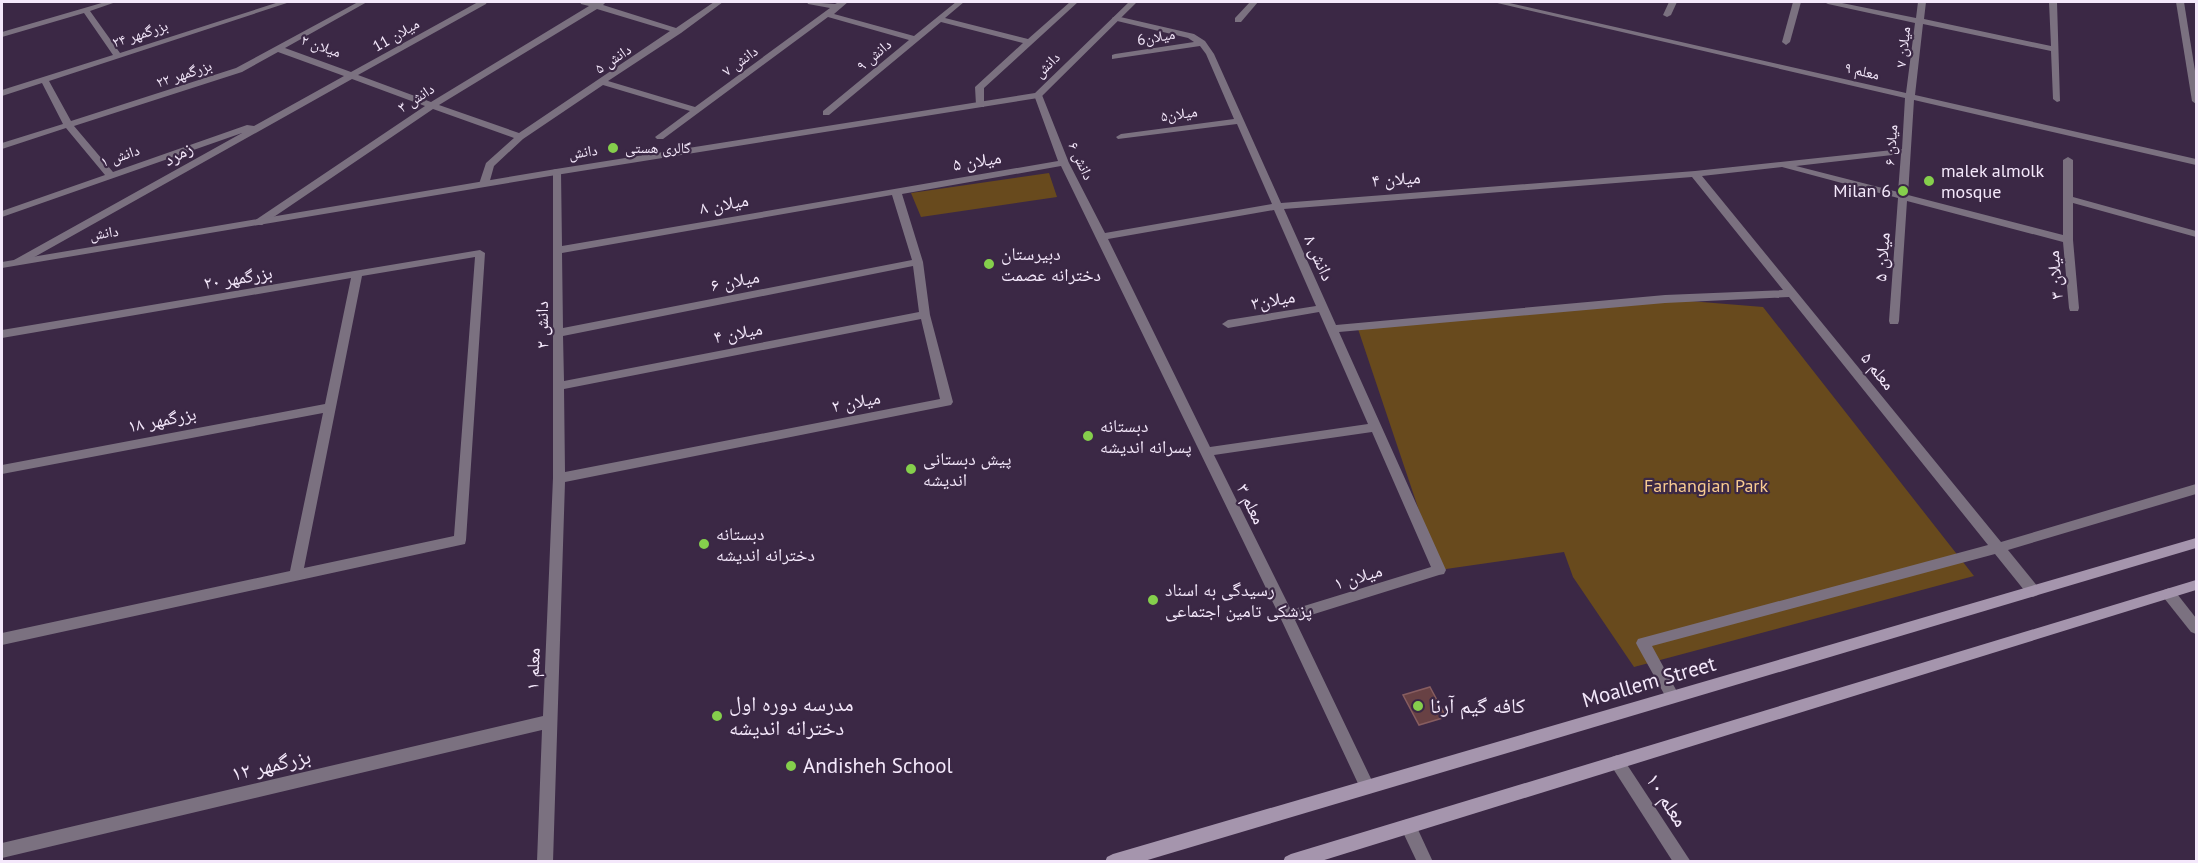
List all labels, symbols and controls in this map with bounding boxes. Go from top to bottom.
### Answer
street label: میلان 11 [369,14,423,56]
street label: بزرگمهر ۲۴ [109,16,170,51]
street label: میلان6 [1135,24,1177,50]
street label: میلان ۷ [1891,25,1915,69]
street label: میلان ۲ [298,30,344,62]
street label: دانش ۹ [852,35,896,75]
street label: دانش ۵ [591,40,635,78]
street label: دانش ۷ [718,41,762,81]
street label: دانش [1030,48,1064,82]
street label: بزرگمهر ۲۲ [153,56,214,91]
street label: معلم ۹ [1843,57,1882,85]
street label: دانش ۳ [394,79,438,117]
street label: میلان۵ [1159,102,1199,126]
street label: میلان ۶ [1880,124,1902,166]
street label: زمرد [159,136,196,171]
place label: گالری هستی [625,138,691,158]
street label: دانش ۶ [1064,139,1098,183]
street label: دانش ۱ [98,140,142,172]
street label: دانش [567,140,599,164]
marker: گالری هستی [606,141,620,155]
street label: میلان ۵ [951,145,1003,176]
place label: malek almolk mosque [1941,159,2045,203]
street label: میلان ۴ [1371,165,1421,192]
marker: malek almolk mosque [1922,174,1936,188]
place label: Milan 6 [1833,179,1891,202]
marker: Milan 6 [1896,184,1910,198]
street label: میلان ۸ [698,188,750,219]
street label: دانش [88,221,120,245]
street label: دانش ۸ [1299,231,1340,284]
street label: میلان ۵ [1868,232,1895,282]
place label: دبیرستان دخترانه عصمت [1001,242,1101,286]
street label: میلان ۳ [2041,250,2068,301]
marker: دبیرستان دخترانه عصمت [982,257,996,271]
street label: بزرگمهر ۲۰ [202,261,274,294]
street label: میلان ۶ [709,265,761,296]
street label: میلان۳ [1249,284,1297,315]
street label: دانش ۲ [530,301,553,349]
street label: میلان ۴ [712,317,764,348]
street label: معلم ۵ [1855,347,1901,395]
street label: میلان ۲ [830,386,882,417]
street label: بزرگمهر ۱۸ [126,402,198,437]
place label: دبستانه پسرانه اندیشه [1100,414,1192,458]
marker: دبستانه پسرانه اندیشه [1081,429,1095,443]
place label: پیش دبستانی اندیشه [923,447,1011,491]
marker: پیش دبستانی اندیشه [904,462,918,476]
park label: Farhangian Park [1644,474,1768,497]
street label: معلم ۳ [1231,480,1271,528]
place label: دبستانه دخترانه اندیشه [716,522,815,566]
marker: دبستانه دخترانه اندیشه [697,537,711,551]
street label: میلان ۱ [1331,558,1385,595]
place label: رسیدگی به اسناد پزشکی تامین اجتماعی [1165,578,1312,622]
marker: رسیدگی به اسناد پزشکی تامین اجتماعی [1146,593,1160,607]
street label: معلم ۱ [520,647,546,691]
street label: Moallem Street [1579,650,1719,713]
place label: مدرسه دوره اول دخترانه اندیشه [729,690,854,741]
place label: کافه گیم آرنا [1430,692,1525,720]
marker: کافه گیم آرنا [1411,699,1425,713]
marker: مدرسه دوره اول دخترانه اندیشه [710,709,724,723]
street label: بزرگمهر ۱۲ [229,742,313,787]
place label: Andisheh School [803,752,953,779]
marker: Andisheh School [784,759,798,773]
street label: معلم ۱۰ [1639,768,1695,832]

